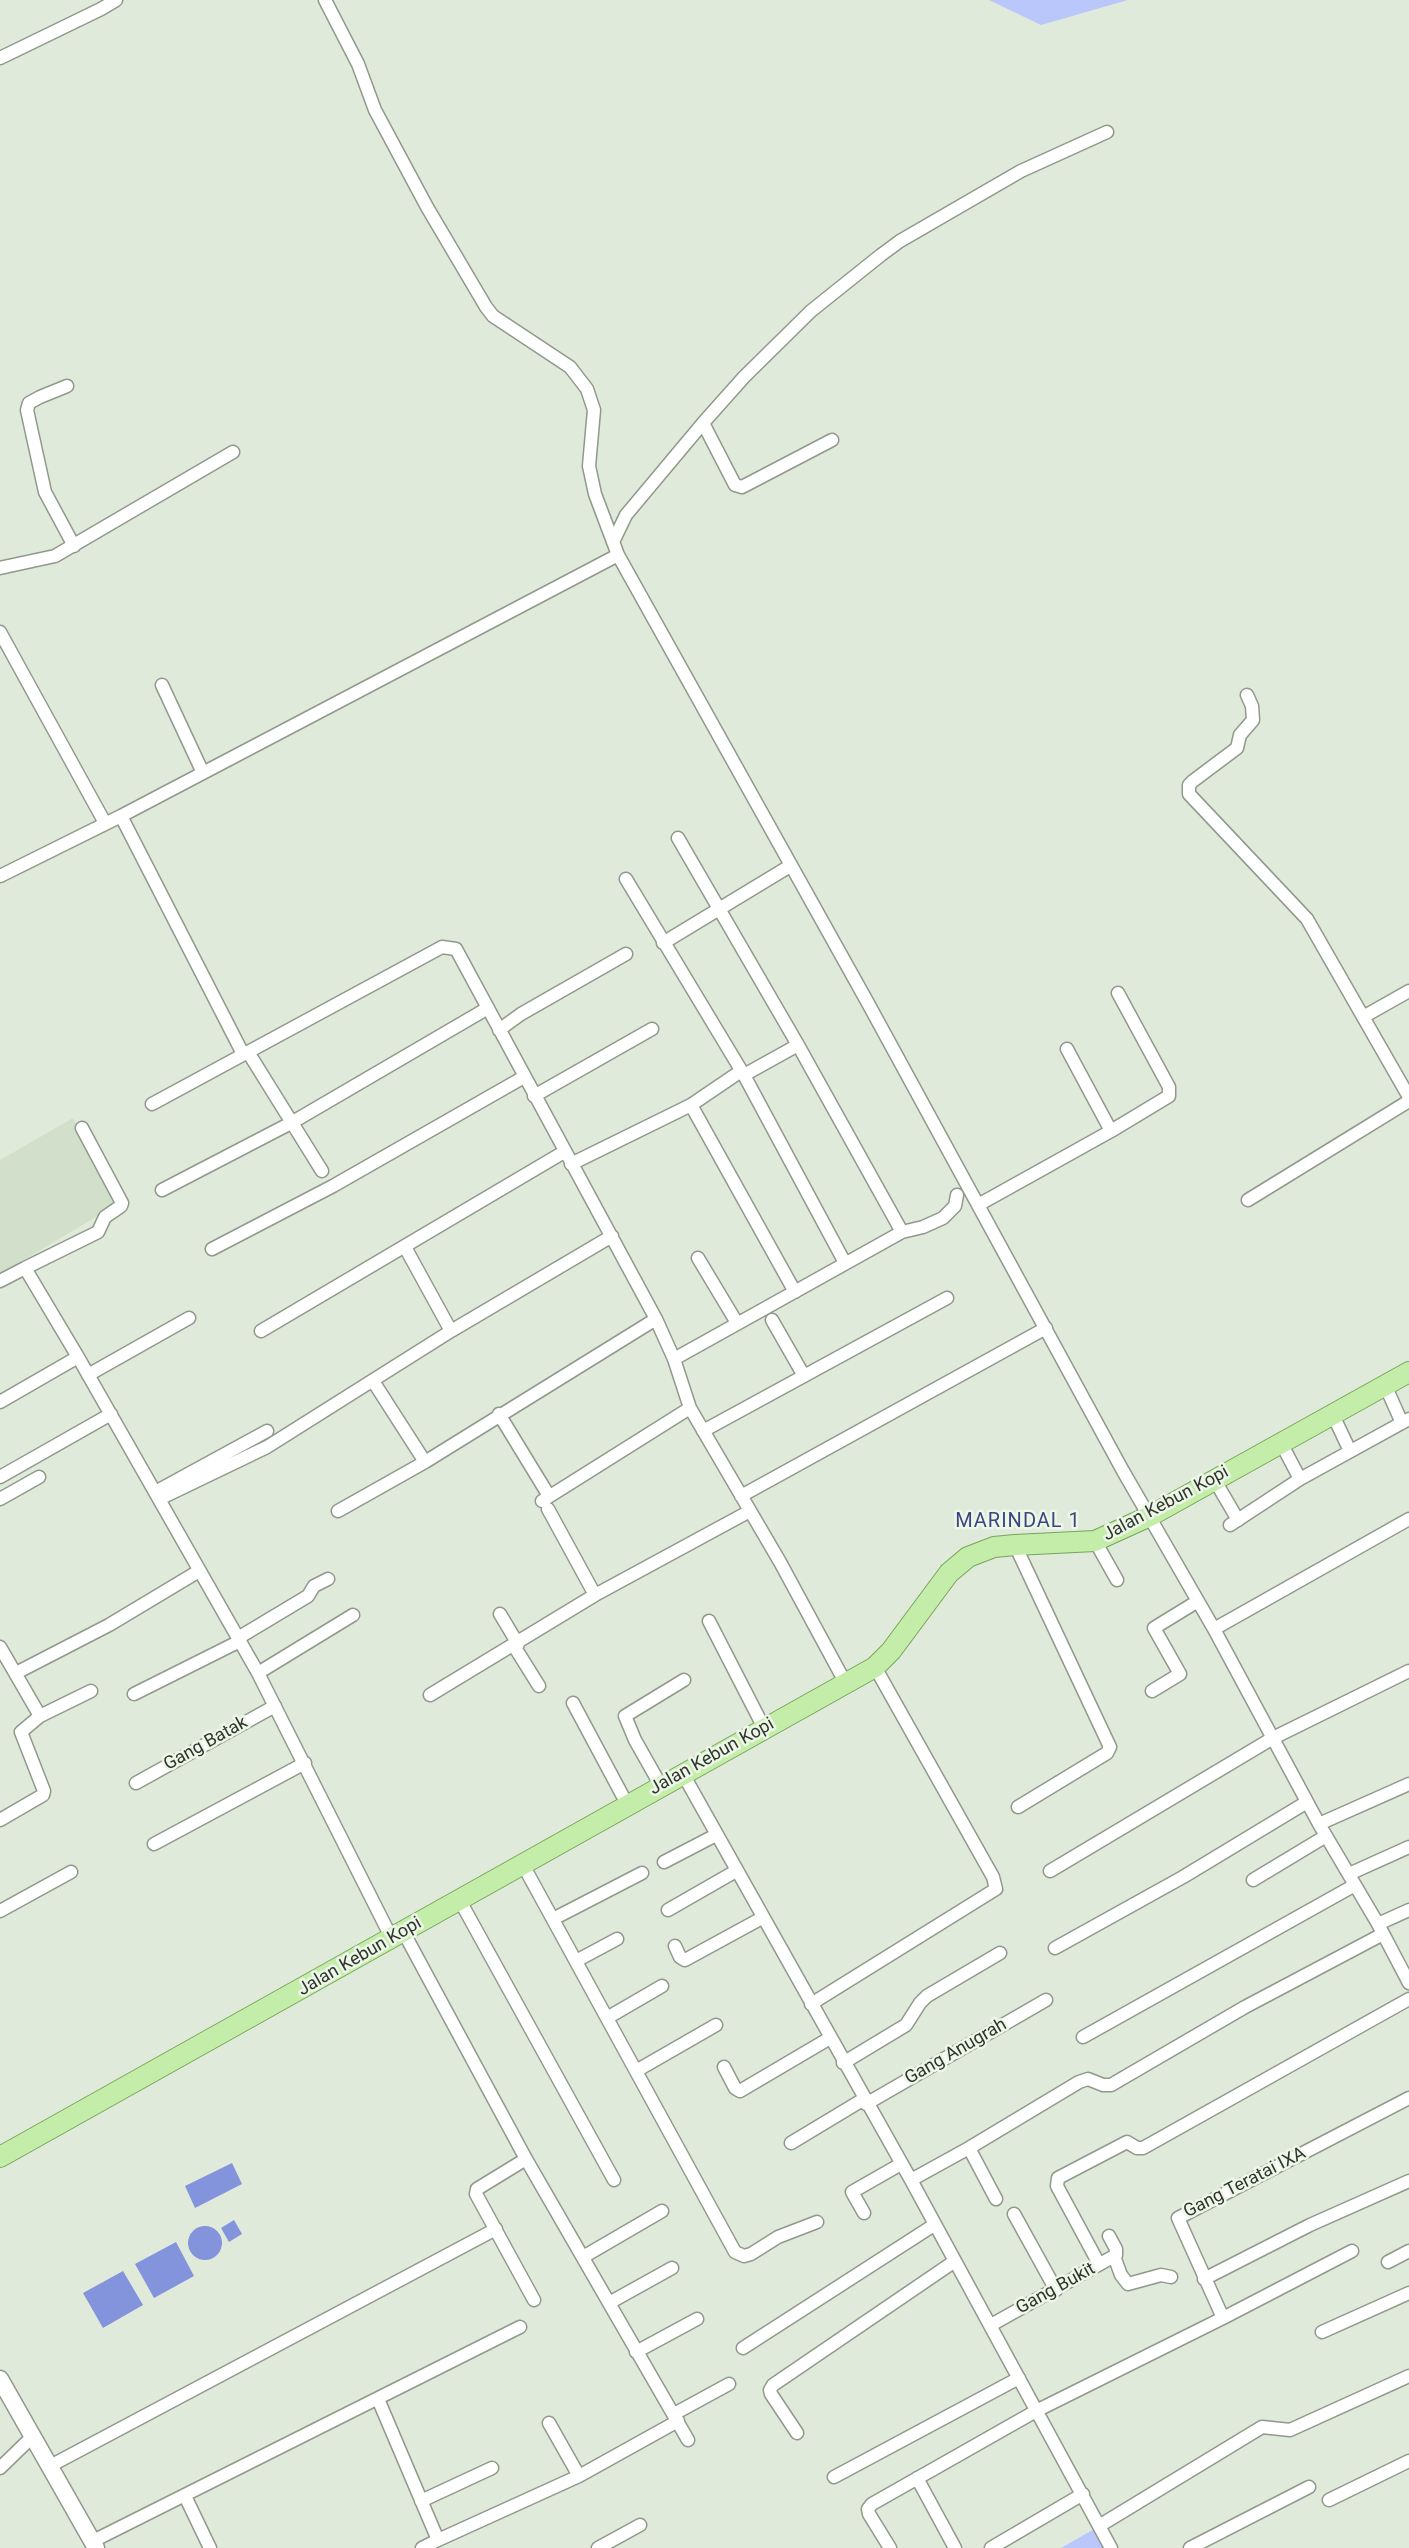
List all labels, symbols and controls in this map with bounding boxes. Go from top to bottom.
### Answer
street label: Jalan Kebun Kopi [1099,1462,1233,1546]
district label: MARINDAL 1 [954,1510,1082,1534]
street label: Gang Batak [160,1712,252,1776]
street label: Jalan Kebun Kopi [646,1714,778,1800]
street label: Jalan Kebun Kopi [294,1913,426,2001]
street label: Gang Anugrah [901,2014,1011,2090]
street label: Gang Teratai IXA [1180,2143,1310,2223]
street label: Gang Bukit [1013,2258,1099,2320]

